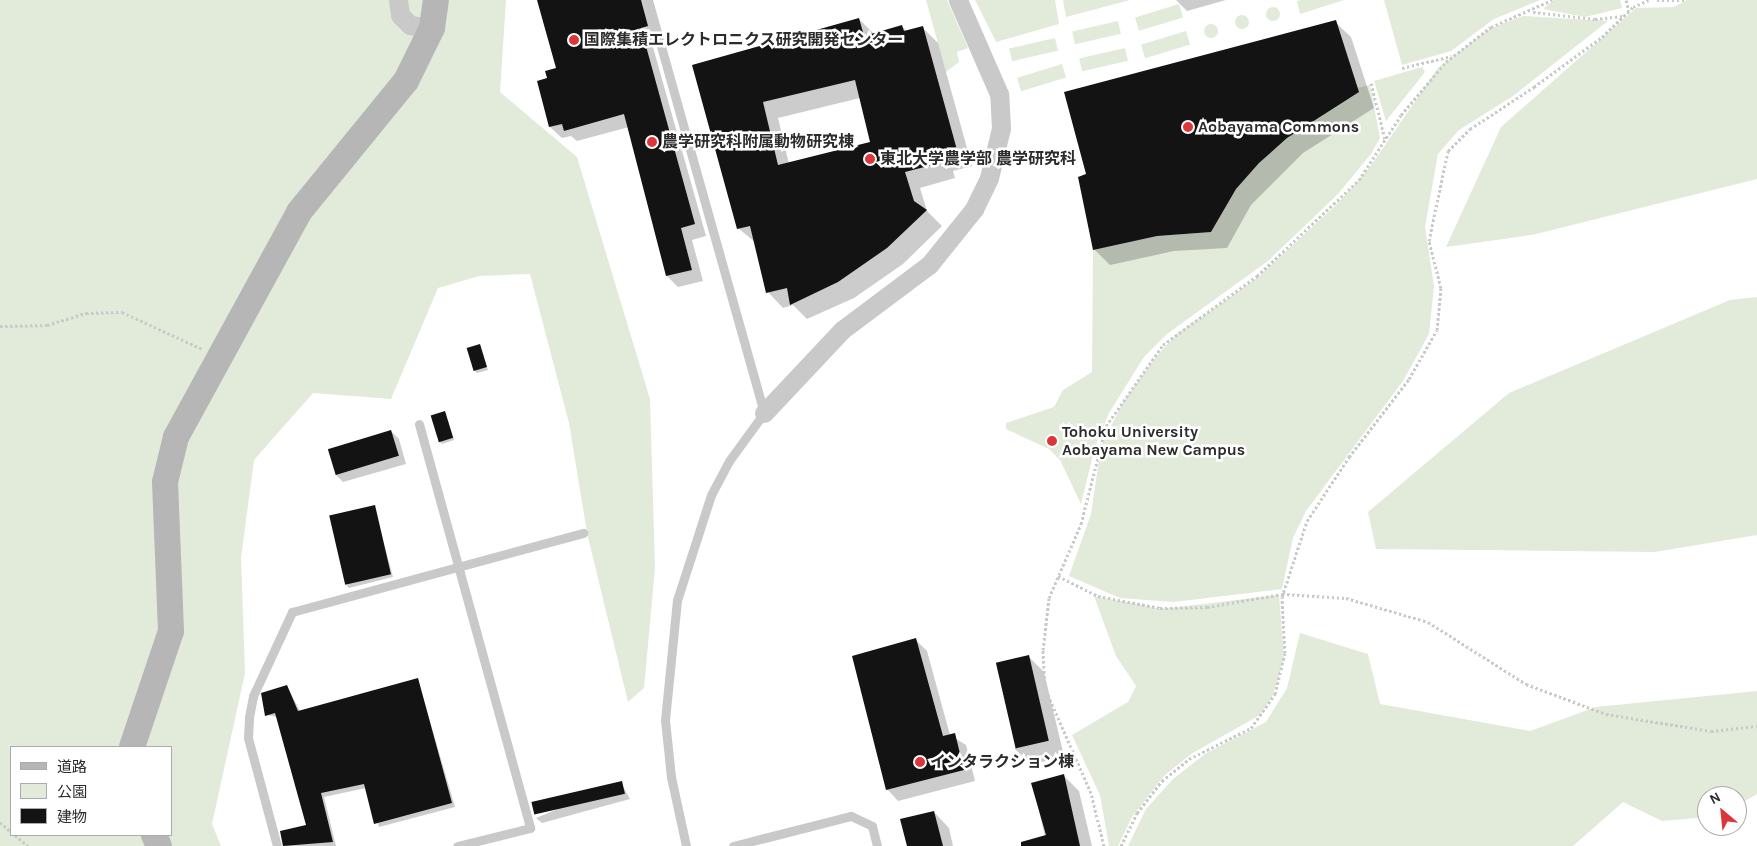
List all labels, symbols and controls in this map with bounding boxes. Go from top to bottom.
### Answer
place label: 国際集積エレクトロニクス研究開発センター [584,30,904,50]
marker: 国際集積エレクトロニクス研究開発センター [568,34,580,46]
place label: Aobayama Commons [1198,117,1359,137]
marker: Aobayama Commons [1182,121,1194,133]
place label: 農学研究科附属動物研究棟 [662,132,854,152]
marker: 農学研究科附属動物研究棟 [646,136,658,148]
place label: 東北大学農学部 農学研究科 [880,149,1076,169]
marker: 東北大学農学部 農学研究科 [864,153,876,165]
place label: Tohoku University Aobayama New Campus [1062,422,1245,460]
marker: Tohoku University Aobayama New Campus [1046,435,1058,447]
legend [10,746,172,836]
place label: インタラクション棟 [930,752,1074,772]
marker: インタラクション棟 [914,756,926,768]
text: 道路 [57,758,87,776]
text: 公園 [57,783,87,801]
north arrow [1697,786,1747,836]
text: N [1707,788,1724,808]
text: 建物 [57,808,87,826]

